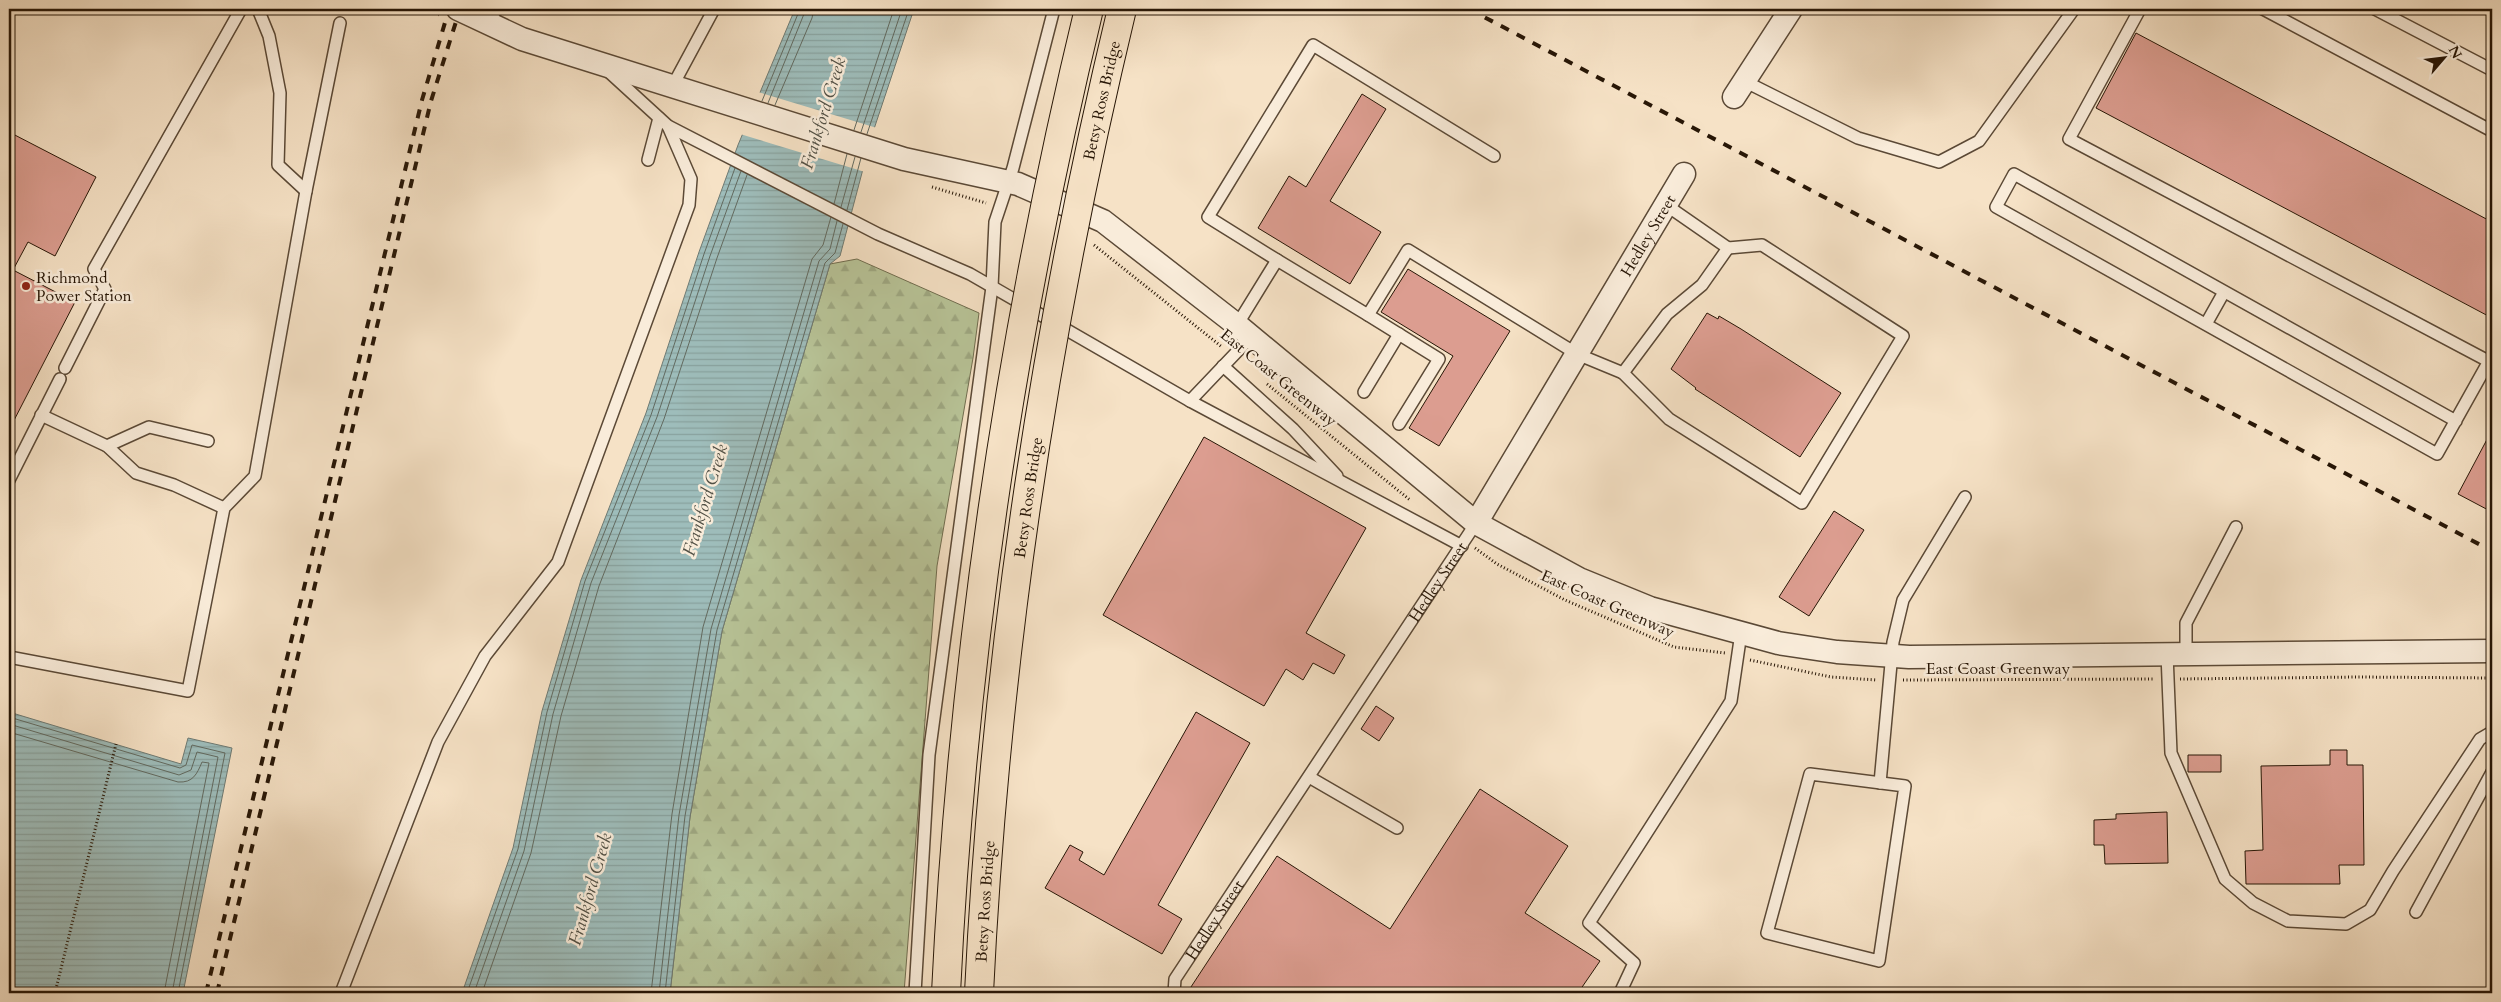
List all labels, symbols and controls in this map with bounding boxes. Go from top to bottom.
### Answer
north arrow [2418,32,2468,82]
street label: Betsy Ross Bridge [1078,39,1126,163]
text: N [2444,42,2466,62]
water label: Frankford Creek [795,54,852,172]
street label: Hedley Street [1615,191,1681,281]
place label: Richmond Power Station [36,267,132,307]
marker: Richmond Power Station [20,280,32,292]
street label: East Coast Greenway [1215,324,1342,432]
street label: Betsy Ross Bridge [1009,436,1048,560]
water label: Frankford Creek [677,441,734,559]
street label: Hedley Street [1404,538,1472,627]
street label: East Coast Greenway [1537,565,1678,644]
street label: East Coast Greenway [1926,658,2071,680]
water label: Frankford Creek [563,830,618,948]
street label: Betsy Ross Bridge [971,840,1001,963]
street label: Hedley Street [1180,876,1249,965]

